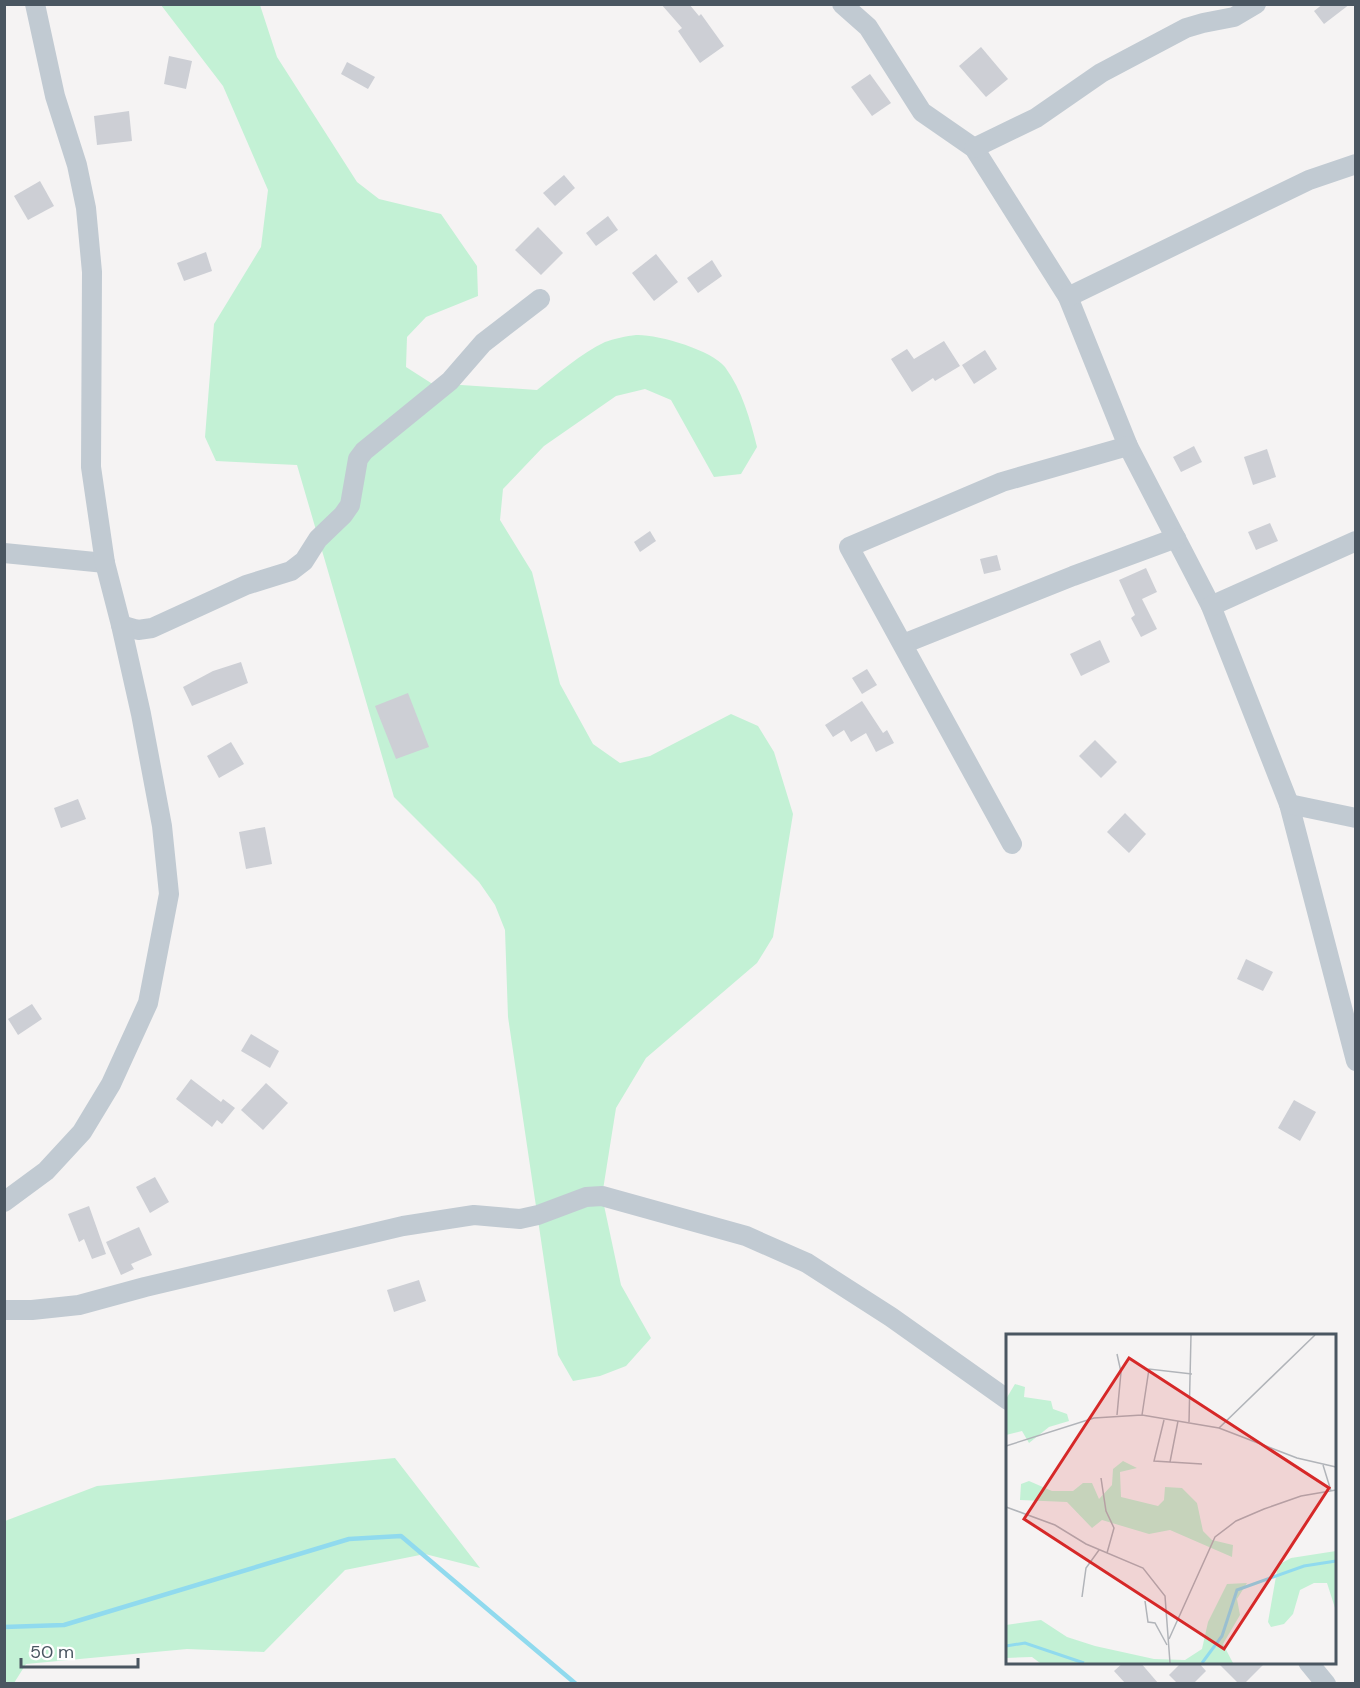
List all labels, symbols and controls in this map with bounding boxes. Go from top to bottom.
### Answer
inset map [1006,1334,1336,1664]
scale bar [21,1631,138,1669]
text: 50 m [30,1640,74,1664]

